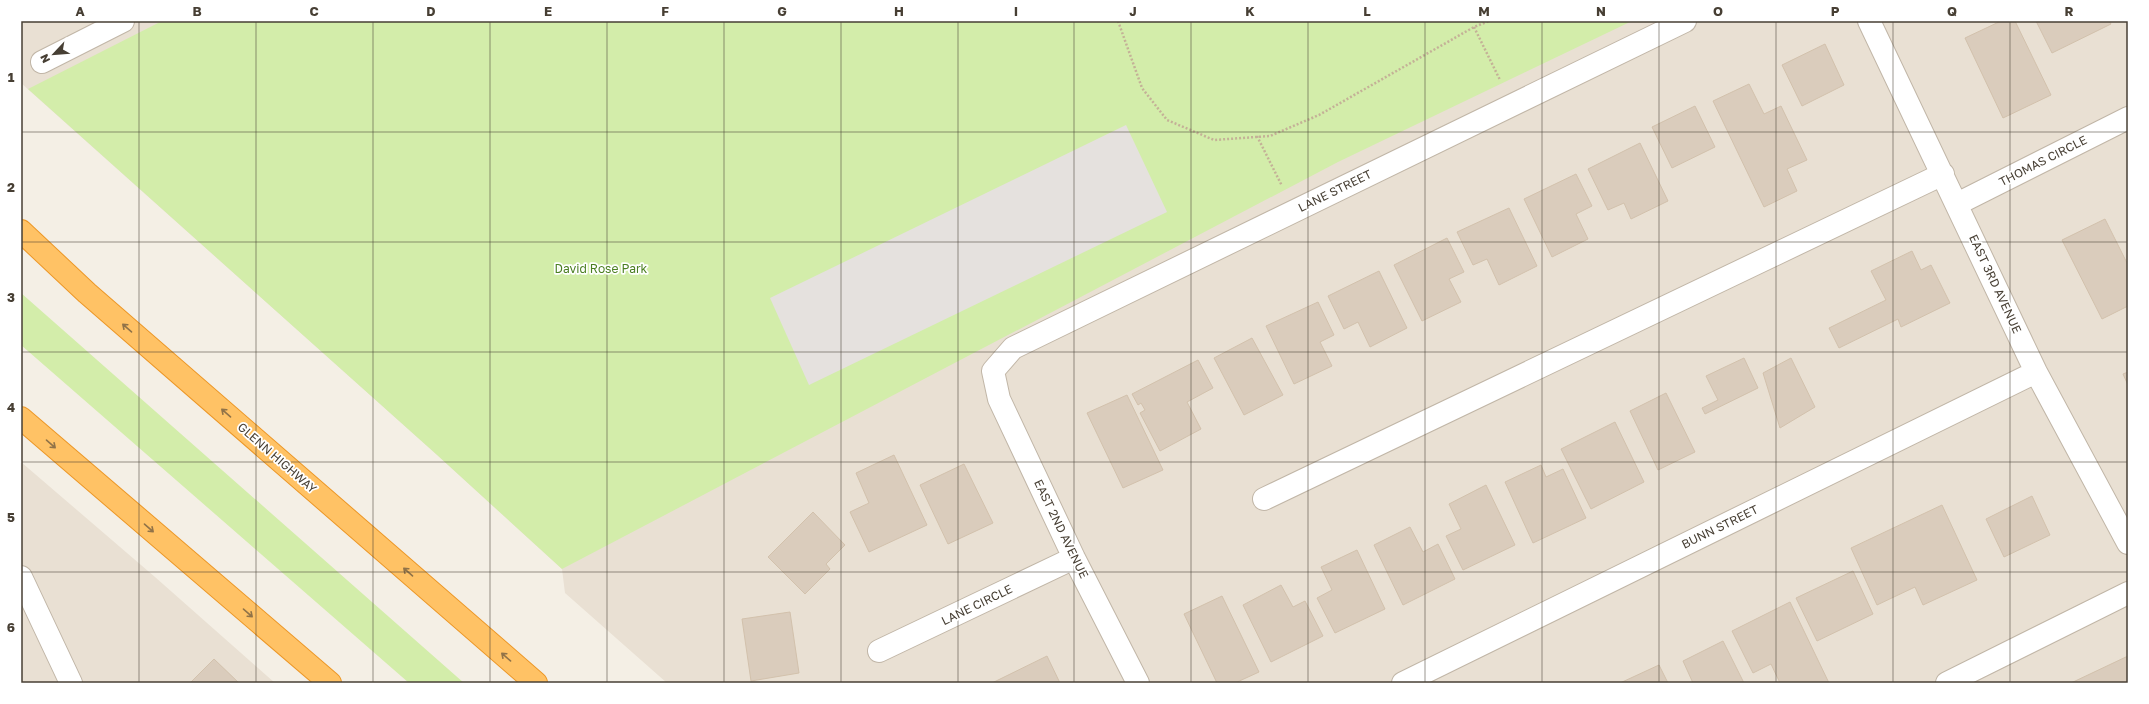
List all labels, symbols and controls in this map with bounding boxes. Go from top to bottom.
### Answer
text: A [75,3,85,19]
text: B [192,3,202,19]
text: C [309,3,319,19]
text: D [426,3,436,19]
text: E [544,3,552,19]
text: F [661,3,669,19]
text: G [777,3,787,19]
text: H [894,3,904,19]
text: I [1014,3,1018,19]
text: J [1129,3,1137,19]
text: K [1245,3,1255,19]
text: L [1363,3,1371,19]
text: M [1478,3,1490,19]
text: N [1596,3,1606,19]
text: O [1713,3,1723,19]
text: P [1831,3,1840,19]
text: Q [1947,3,1957,19]
text: R [2064,3,2074,19]
north arrow [34,34,74,74]
text: N [37,52,52,65]
text: 1 [8,69,15,85]
street label: THOMAS CIRCLE [1996,132,2089,189]
street label: LANE STREET [1296,166,1375,215]
text: 2 [7,179,15,195]
street label: EAST 3RD AVENUE [1966,232,2025,336]
park label: David Rose Park [555,261,648,276]
text: 3 [7,289,15,305]
one-way arrow [122,323,133,332]
text: 4 [7,399,15,415]
one-way arrow [220,409,231,418]
street label: GLENN HIGHWAY [235,419,320,496]
one-way arrow [45,439,56,448]
street label: EAST 2ND AVENUE [1031,477,1092,581]
street label: BUNN STREET [1679,501,1761,552]
text: 5 [7,509,15,525]
one-way arrow [144,524,155,533]
one-way arrow [403,567,413,577]
street label: LANE CIRCLE [939,581,1015,628]
one-way arrow [243,608,253,617]
text: 6 [7,619,15,635]
one-way arrow [501,653,511,662]

